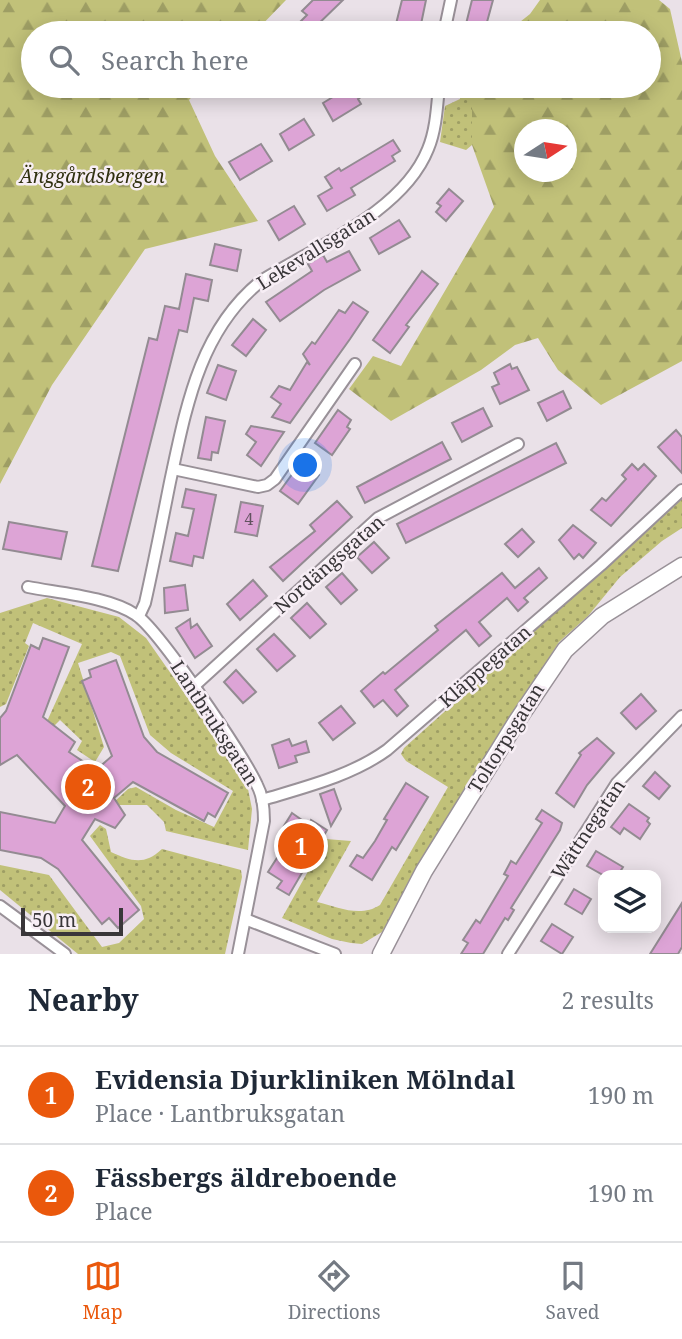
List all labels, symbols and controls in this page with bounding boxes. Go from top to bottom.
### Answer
search box [21,21,661,98]
icon: search [45,41,83,79]
text: Search here [101,42,249,78]
north arrow [514,119,577,182]
park label: Änggårdsbergen [17,163,165,189]
street label: Lekevallsgatan [252,202,380,296]
your location [288,448,322,482]
house number: 4 [245,508,254,530]
street label: Nordängsgatan [268,509,390,619]
street label: Kläppegatan [433,619,537,713]
street label: Lantbruksgatan [165,655,265,791]
street label: Toltorpsgatan [462,678,550,798]
pin: 2 [65,761,111,813]
street label: Wättnegatan [545,774,631,884]
pin: 1 [278,820,324,872]
map controls [598,870,661,933]
button: layers [598,870,661,933]
scale bar [21,905,122,937]
text: 50 m [32,907,76,933]
text: Nearby [28,979,139,1020]
text: 2 results [561,984,654,1016]
text: Evidensia Djurkliniken Mölndal [95,1061,515,1097]
text: 1 [45,1079,58,1111]
text: 190 m [588,1079,654,1111]
text: Place · Lantbruksgatan [95,1097,345,1129]
text: Fässbergs äldreboende [95,1159,397,1195]
text: 2 [45,1177,58,1209]
text: 190 m [588,1177,654,1209]
text: Place [95,1195,153,1227]
tab: Map [83,1257,123,1325]
tab: Directions [288,1257,381,1325]
tab: Saved [546,1257,599,1325]

